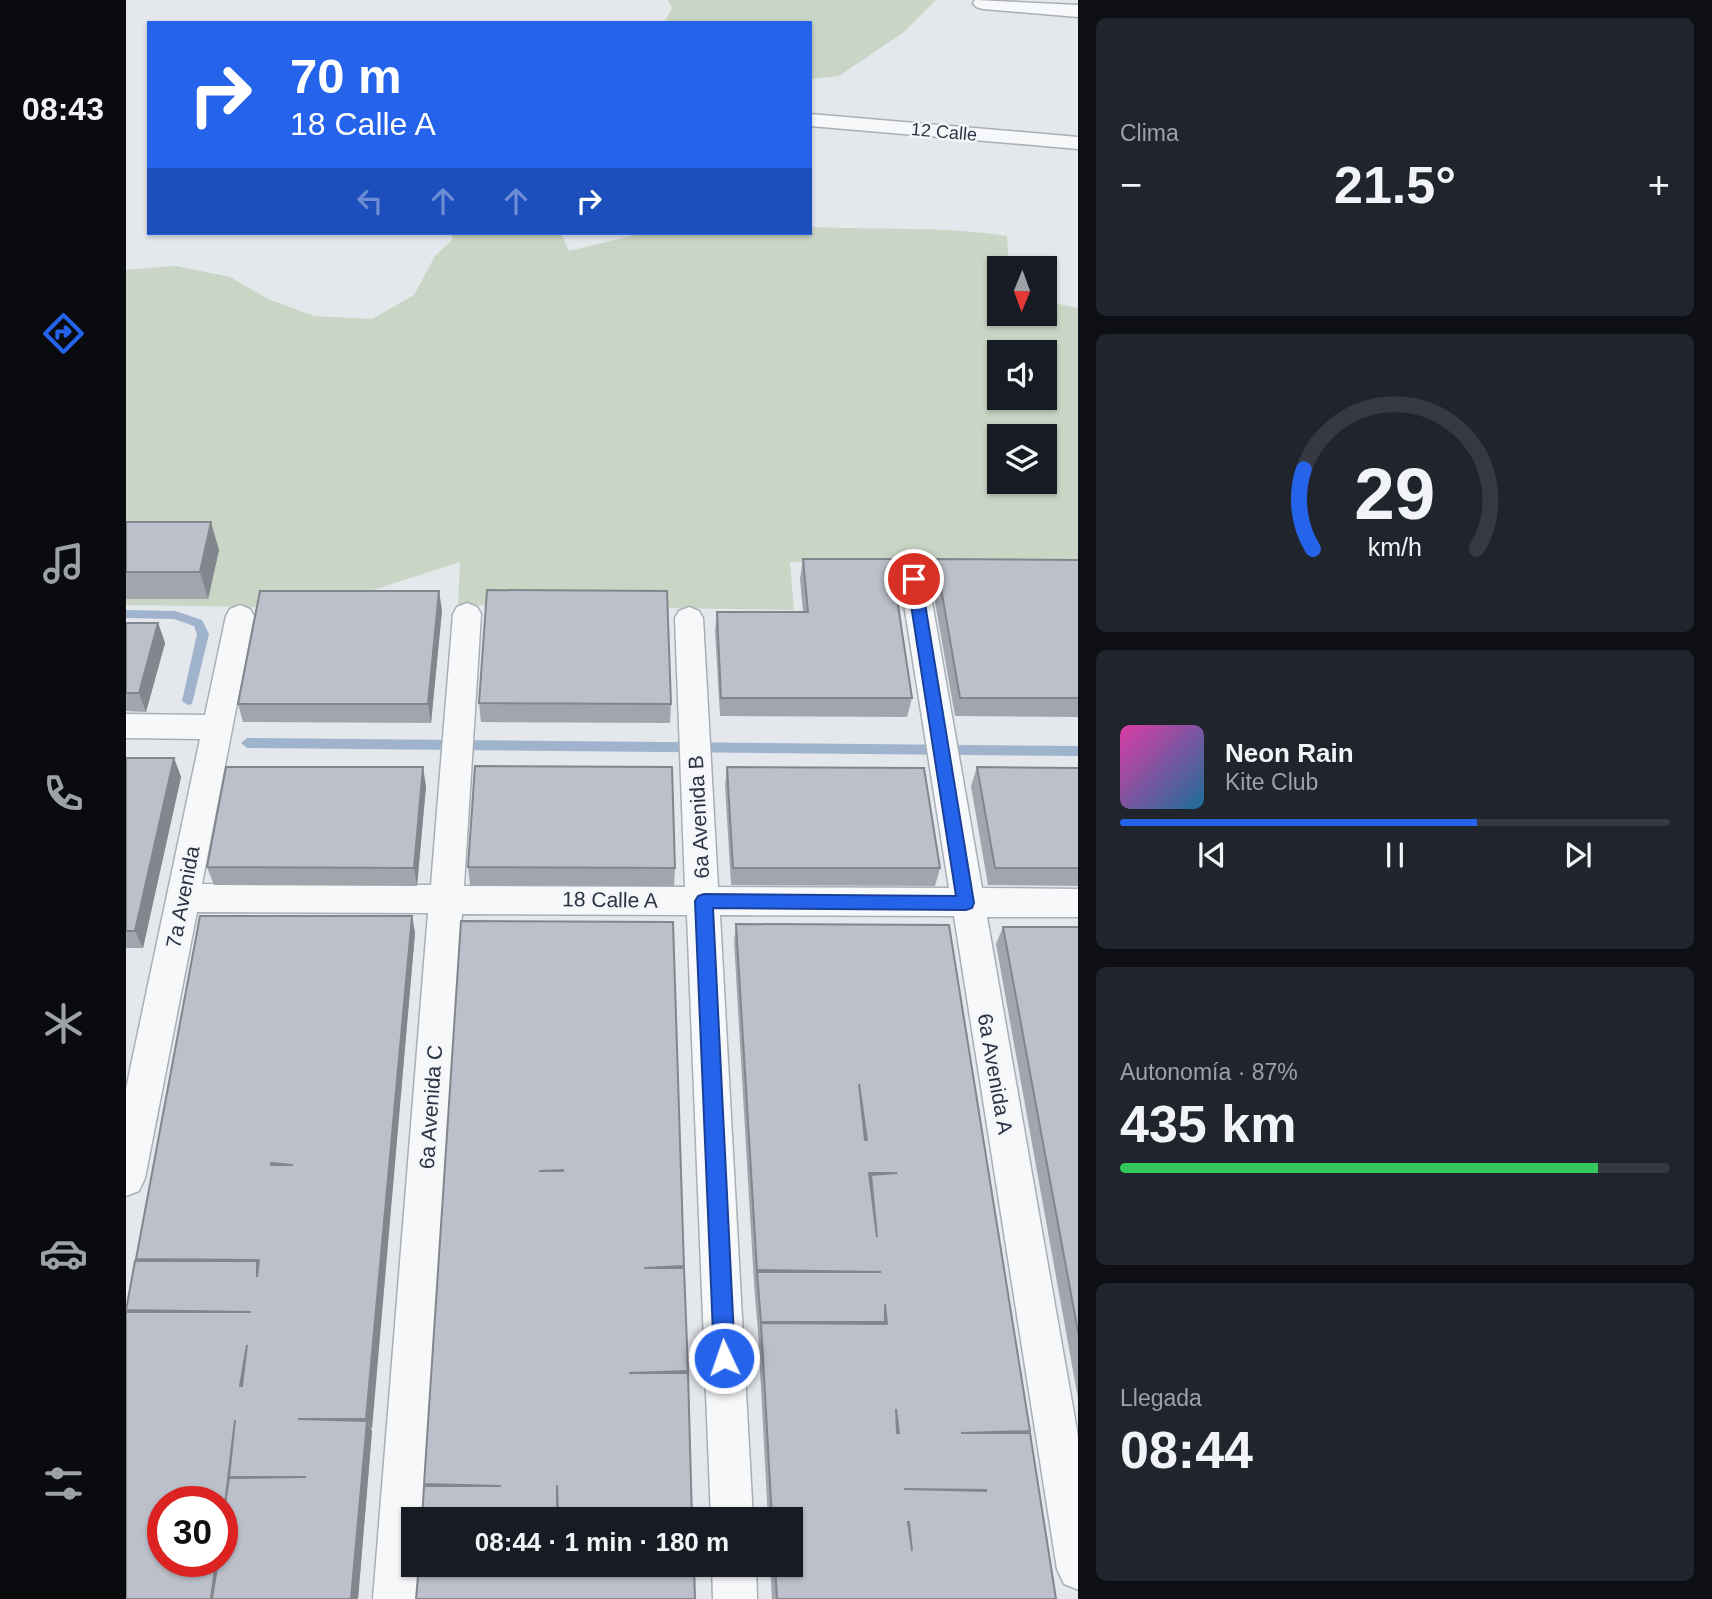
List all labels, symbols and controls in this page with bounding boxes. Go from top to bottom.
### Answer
icon: right [175,49,266,140]
text: 70 m [290,49,402,103]
text: 08:43 [22,91,104,127]
text: 18 Calle A [290,106,436,142]
street label: 12 Calle [910,119,978,145]
text: Clima [1120,120,1179,146]
text: 21.5° [1334,156,1456,214]
text: − [1120,164,1142,206]
text: + [1648,164,1670,206]
icon: left [351,182,389,220]
icon: ahead [424,182,462,220]
icon: ahead [497,182,535,220]
icon: right [570,182,608,220]
north arrow [987,256,1057,326]
map controls [987,256,1057,494]
icon: directions [39,309,88,358]
button: sound [987,340,1057,410]
button: layers [987,424,1057,494]
text: 29 [1355,454,1435,535]
text: km/h [1368,533,1422,561]
icon: music [39,539,88,588]
pin [884,549,944,609]
icon: arrive [895,560,933,598]
text: Neon Rain [1225,738,1354,768]
street label: 6a Avenida B [684,755,713,879]
icon: phone [39,769,88,818]
text: Kite Club [1225,769,1318,795]
icon: previous [1193,836,1231,874]
icon: pause [1376,836,1414,874]
icon: next [1559,836,1597,874]
street label: 7a Avenida [161,844,204,950]
street label: 18 Calle A [562,887,658,912]
icon: climate [39,999,88,1048]
street label: 6a Avenida A [974,1012,1017,1136]
street label: 6a Avenida C [415,1044,446,1170]
text: Autonomía · 87% [1120,1059,1298,1085]
text: 435 km [1120,1095,1296,1153]
icon: car [39,1229,88,1278]
position arrow [687,1321,761,1395]
text: Llegada [1120,1385,1202,1411]
text: 08:44 [1120,1421,1253,1479]
icon: filters [39,1459,88,1508]
speed limit sign: 30 [147,1486,238,1577]
text: 08:44 · 1 min · 180 m [475,1527,729,1557]

